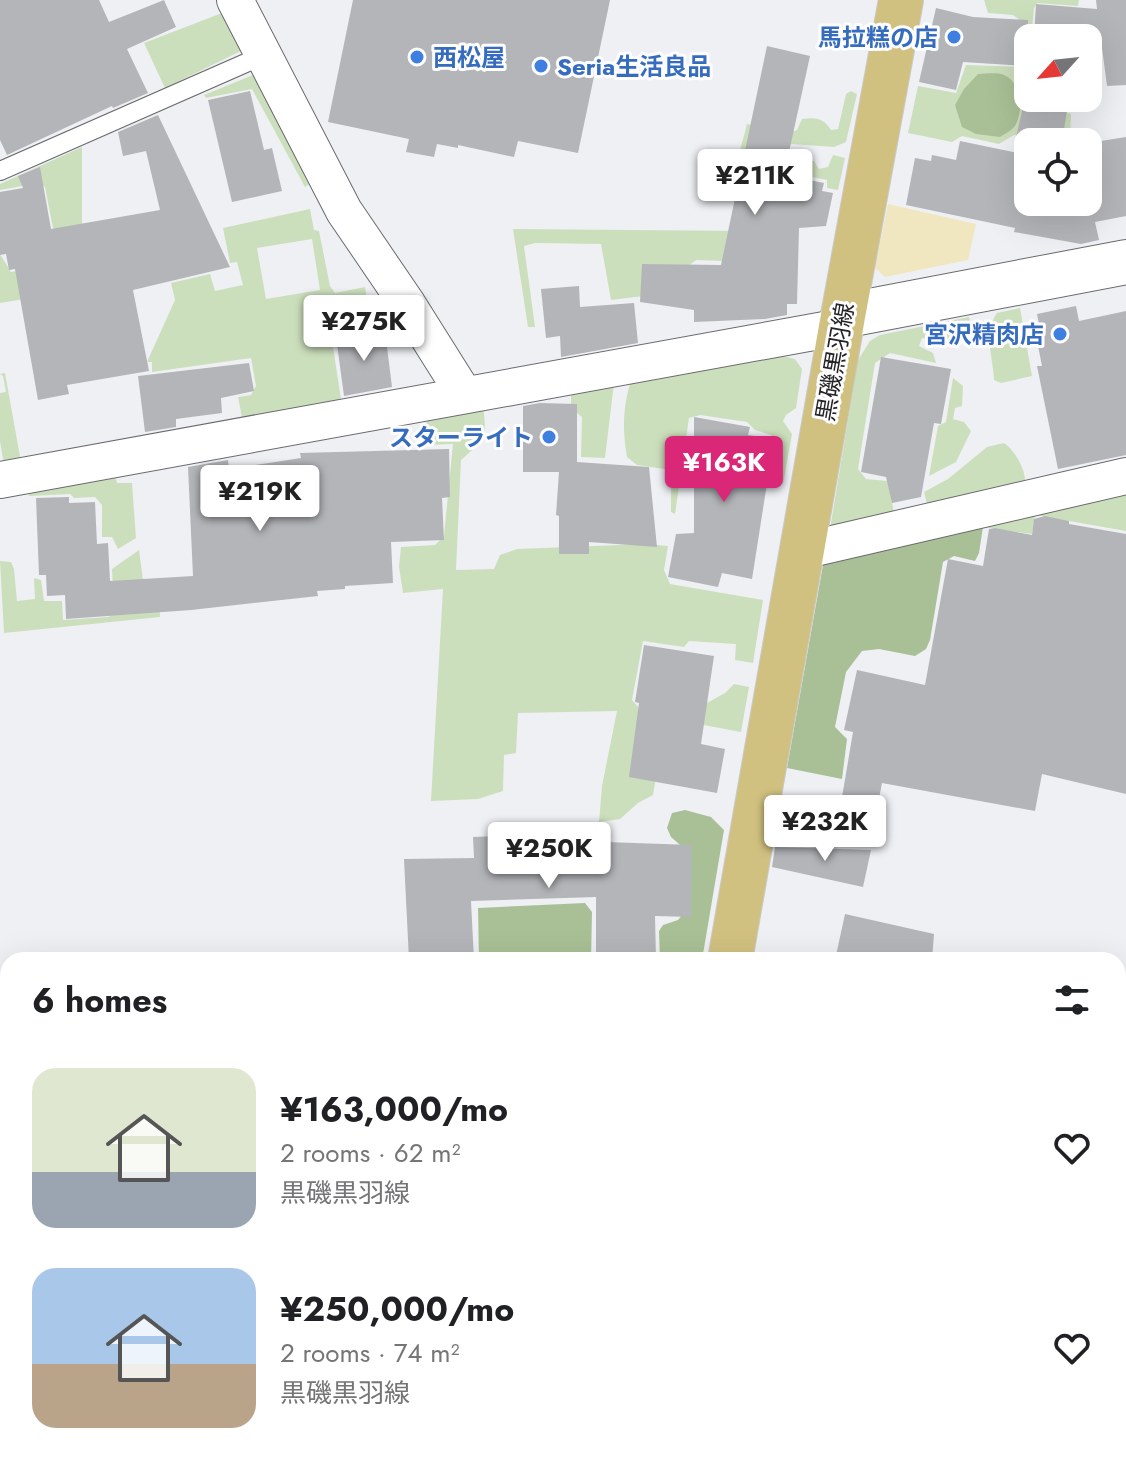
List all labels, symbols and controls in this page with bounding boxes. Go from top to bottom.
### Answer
place label: 馬拉糕の店 [818,20,938,55]
north arrow [1014,24,1102,112]
map controls [1014,24,1102,216]
marker: 馬拉糕の店 [945,28,963,46]
place label: 西松屋 [433,40,505,75]
marker: 西松屋 [408,48,426,66]
place label: Seria生活良品 [557,49,711,84]
marker: Seria生活良品 [532,57,550,75]
button: locate [1014,128,1102,216]
pin: ¥211K [699,149,811,217]
text: ¥211K [715,156,795,194]
pin: ¥275K [308,295,420,363]
street label: 黒磯黒羽線 [807,300,863,424]
text: ¥275K [321,302,407,340]
place label: 宮沢精肉店 [924,317,1044,352]
marker: 宮沢精肉店 [1051,325,1069,343]
place label: スターライト [389,420,533,455]
marker: スターライト [540,428,558,446]
pin: ¥163K [668,436,780,504]
text: ¥163K [683,443,765,481]
pin: ¥219K [204,465,316,533]
text: ¥219K [218,472,302,510]
pin: ¥232K [769,795,881,863]
text: ¥232K [782,802,868,840]
pin: ¥250K [493,822,605,890]
text: ¥250K [506,829,592,867]
text: 6 homes [32,976,167,1025]
icon: filters [1050,978,1094,1022]
text: ¥163,000/mo [280,1085,508,1134]
icon: home [96,1100,192,1196]
icon: heart [1050,1126,1094,1170]
text: 2 rooms · 62 m² [280,1134,461,1172]
text: 黒磯黒羽線 [280,1174,410,1212]
text: ¥250,000/mo [280,1285,514,1334]
icon: home [96,1300,192,1396]
icon: heart [1050,1326,1094,1370]
text: 2 rooms · 74 m² [280,1334,460,1372]
text: 黒磯黒羽線 [280,1374,410,1412]

